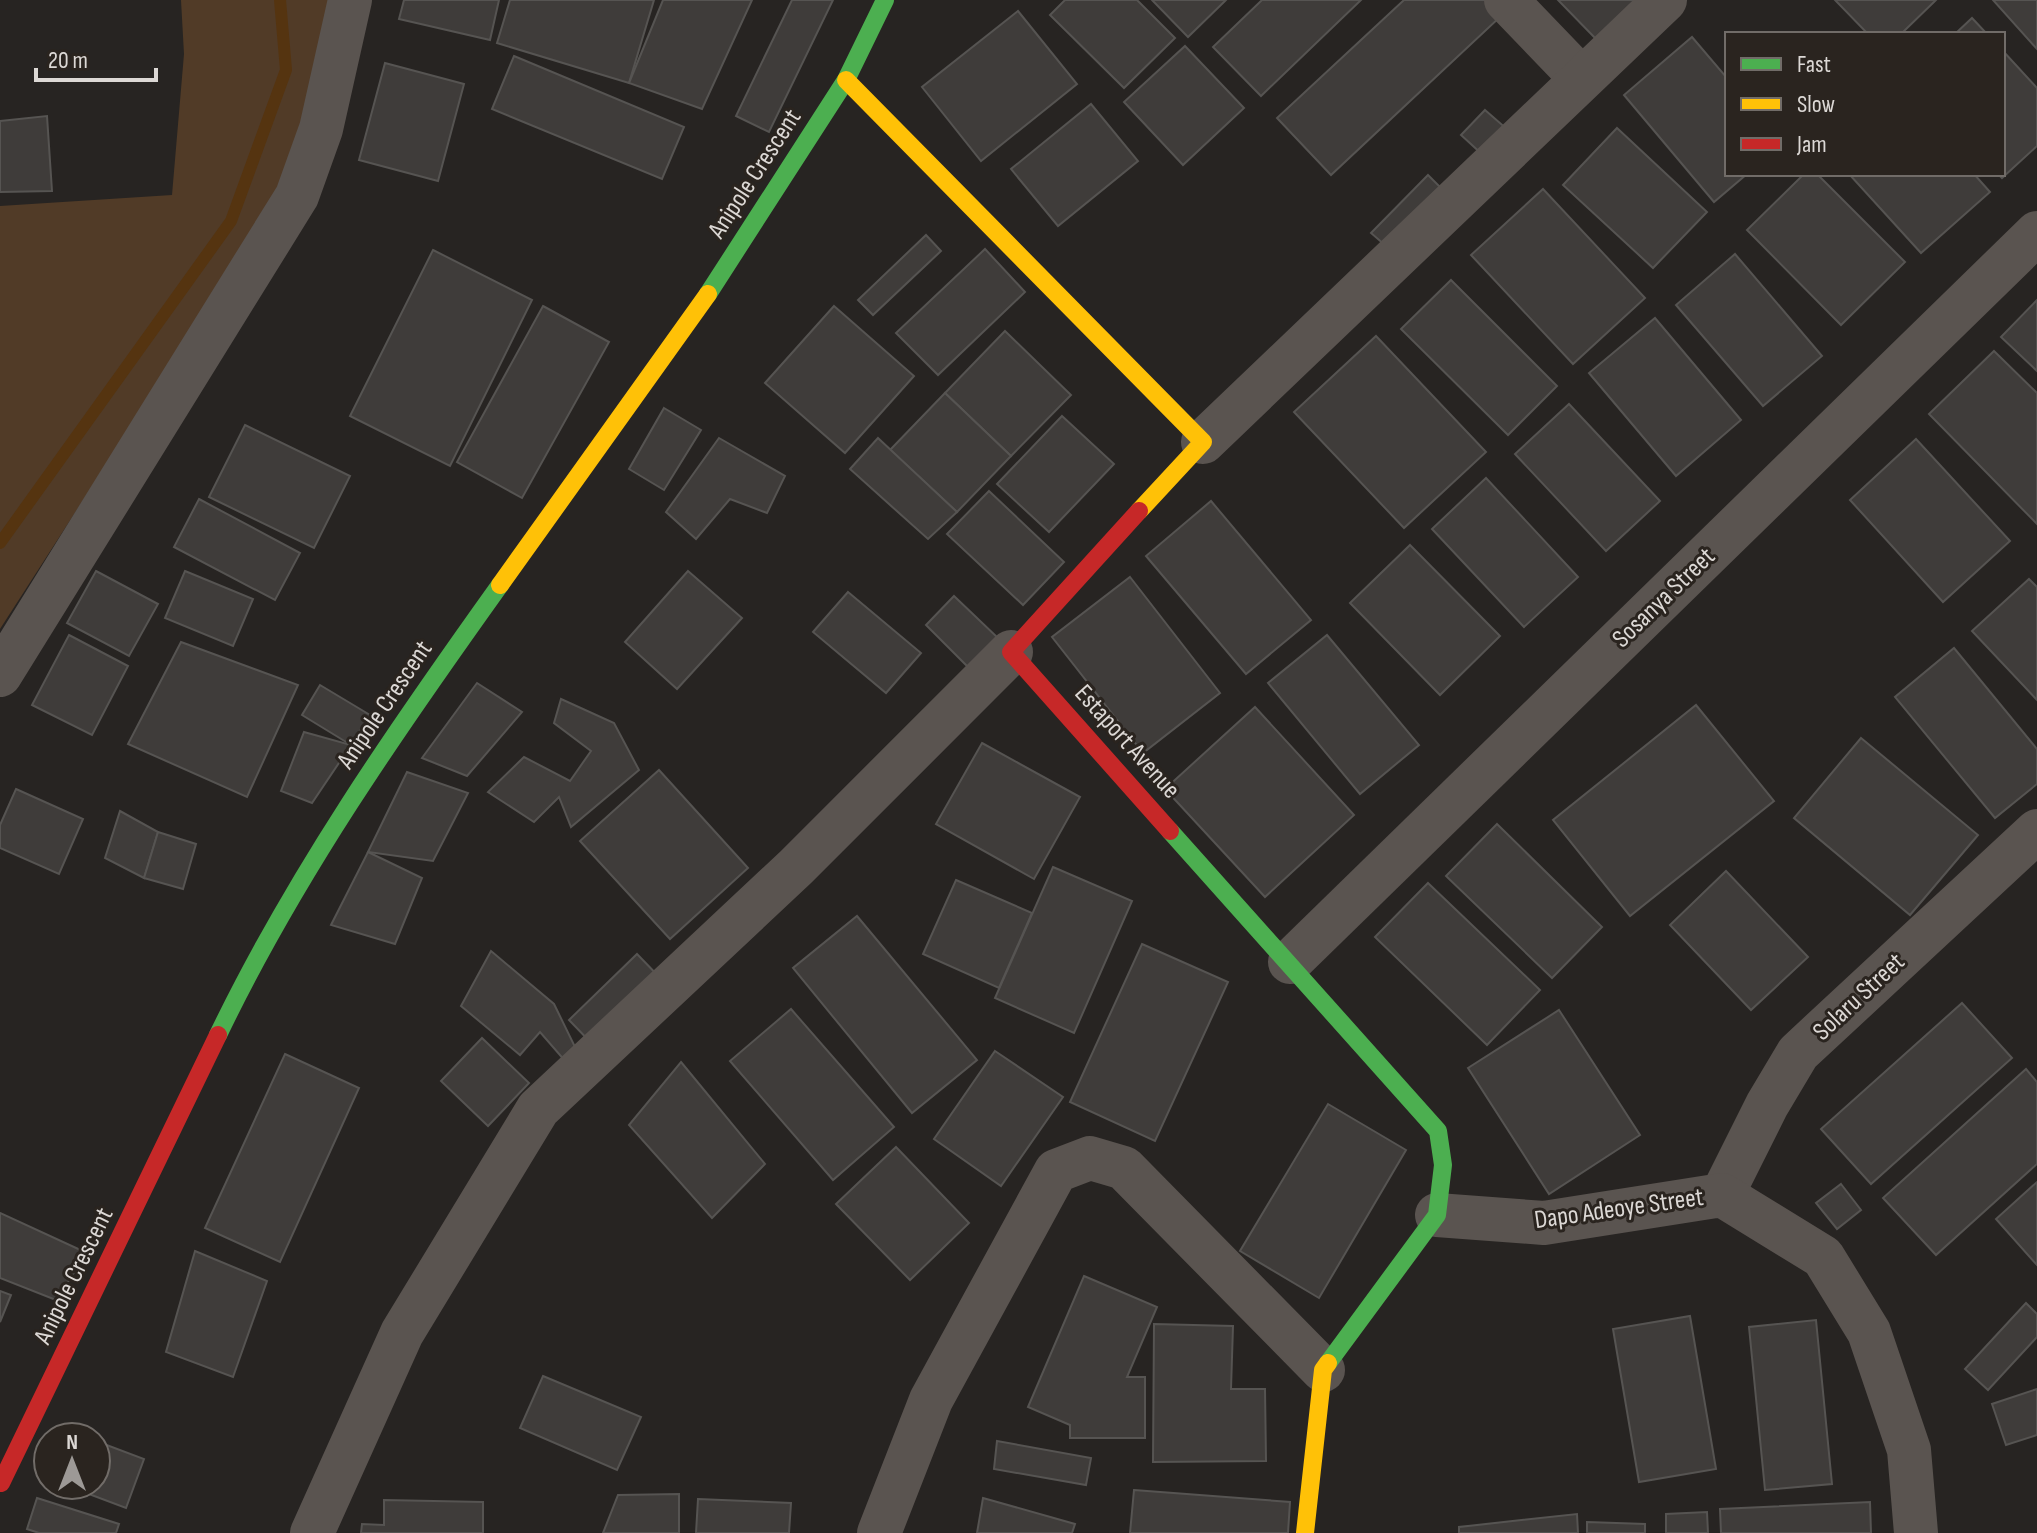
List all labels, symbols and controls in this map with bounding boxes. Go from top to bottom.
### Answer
scale bar [36,32,156,82]
legend [1725,32,2005,176]
text: 20 m [48,46,88,75]
text: Fast [1797,50,1831,79]
text: Slow [1797,90,1835,119]
street label: Anipole Crescent [701,103,808,245]
text: Jam [1796,130,1827,159]
street label: Sosanya Street [1606,541,1722,655]
street label: Anipole Crescent [330,635,439,776]
street label: Estaport Avenue [1068,679,1186,805]
street label: Solaru Street [1807,947,1911,1047]
street label: Dapo Adeoye Street [1533,1182,1706,1236]
street label: Anipole Crescent [27,1203,120,1350]
north arrow [32,1421,112,1501]
text: N [66,1429,78,1456]

